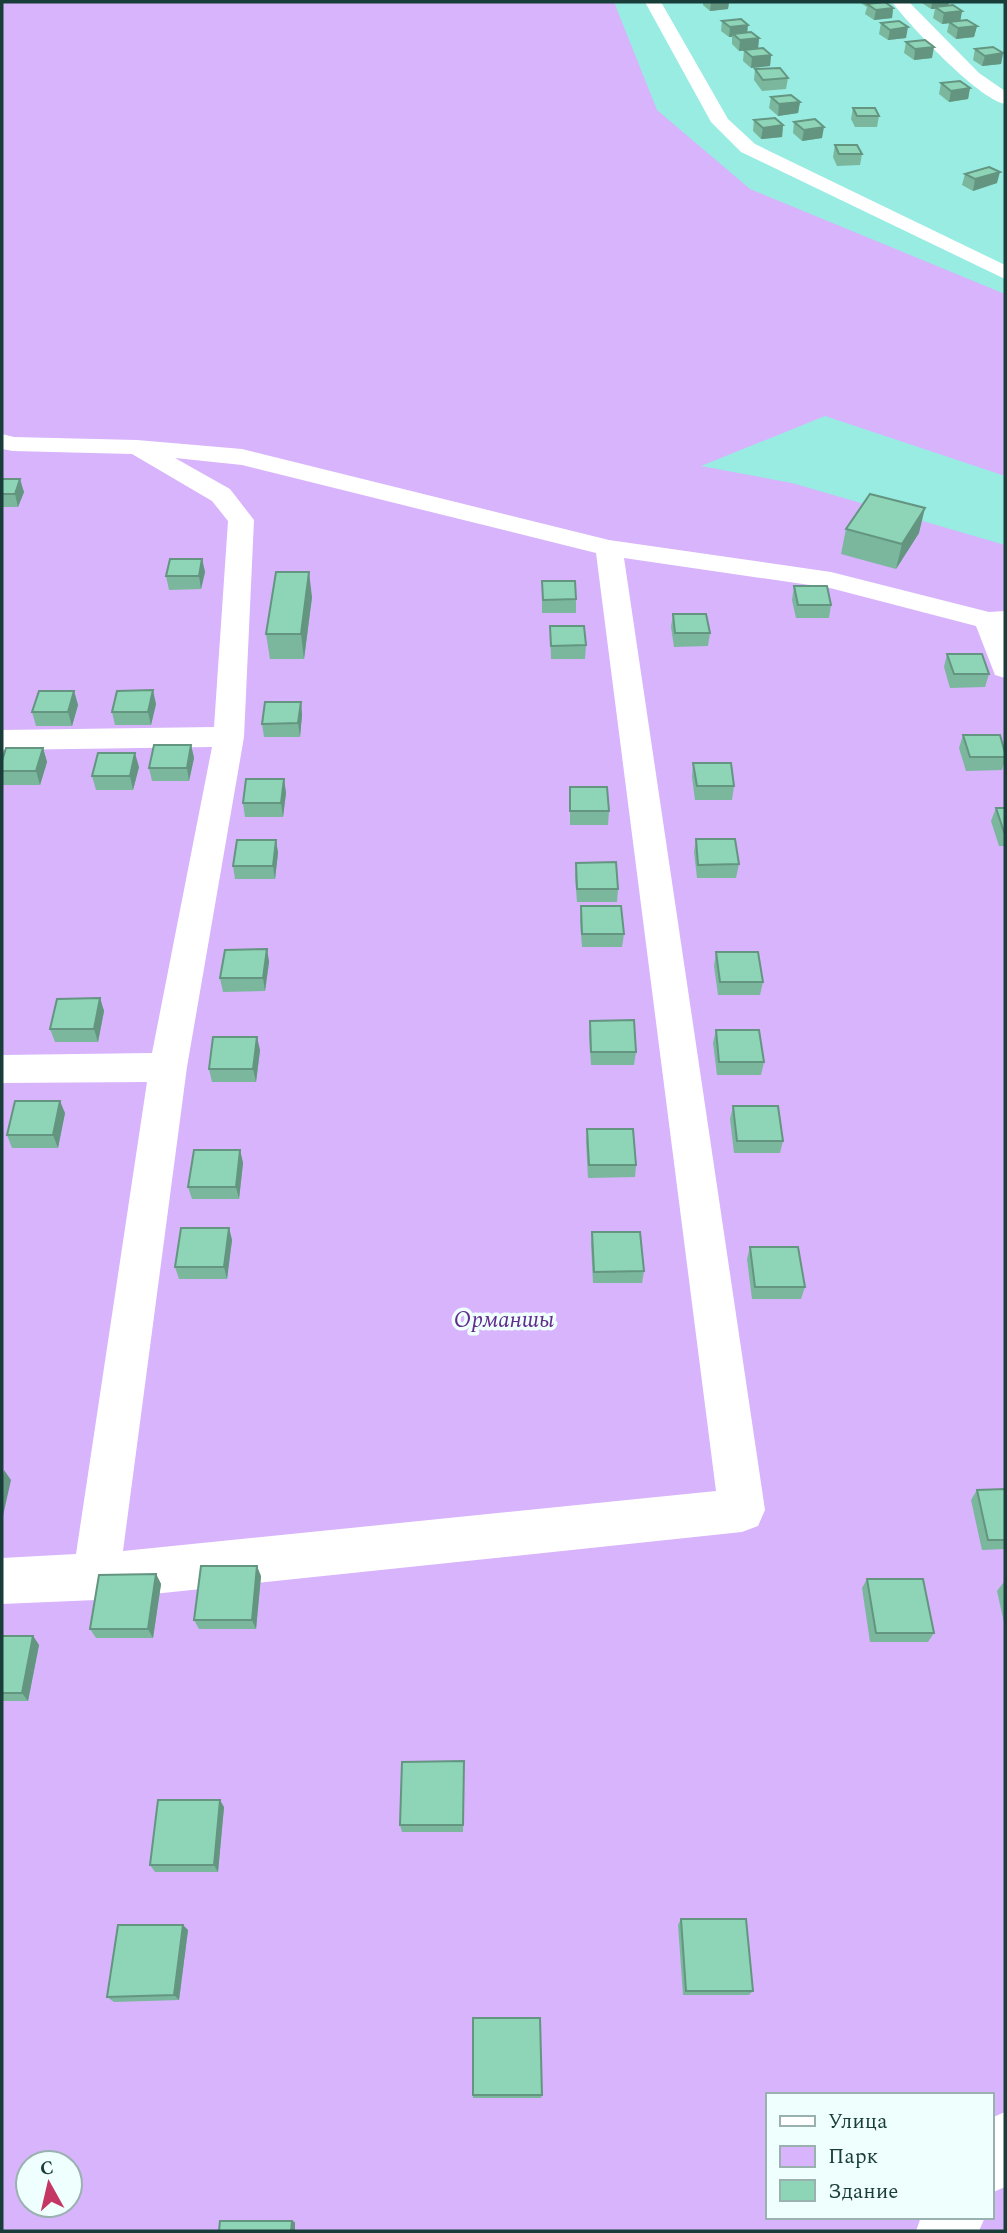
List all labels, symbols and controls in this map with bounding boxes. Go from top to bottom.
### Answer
park label: Орманшы [454,1303,555,1338]
legend [766,2093,993,2219]
text: Улица [828,2106,888,2138]
text: Парк [828,2141,879,2173]
north arrow [14,2149,84,2219]
text: С [38,2153,56,2184]
text: Здание [828,2176,898,2208]

